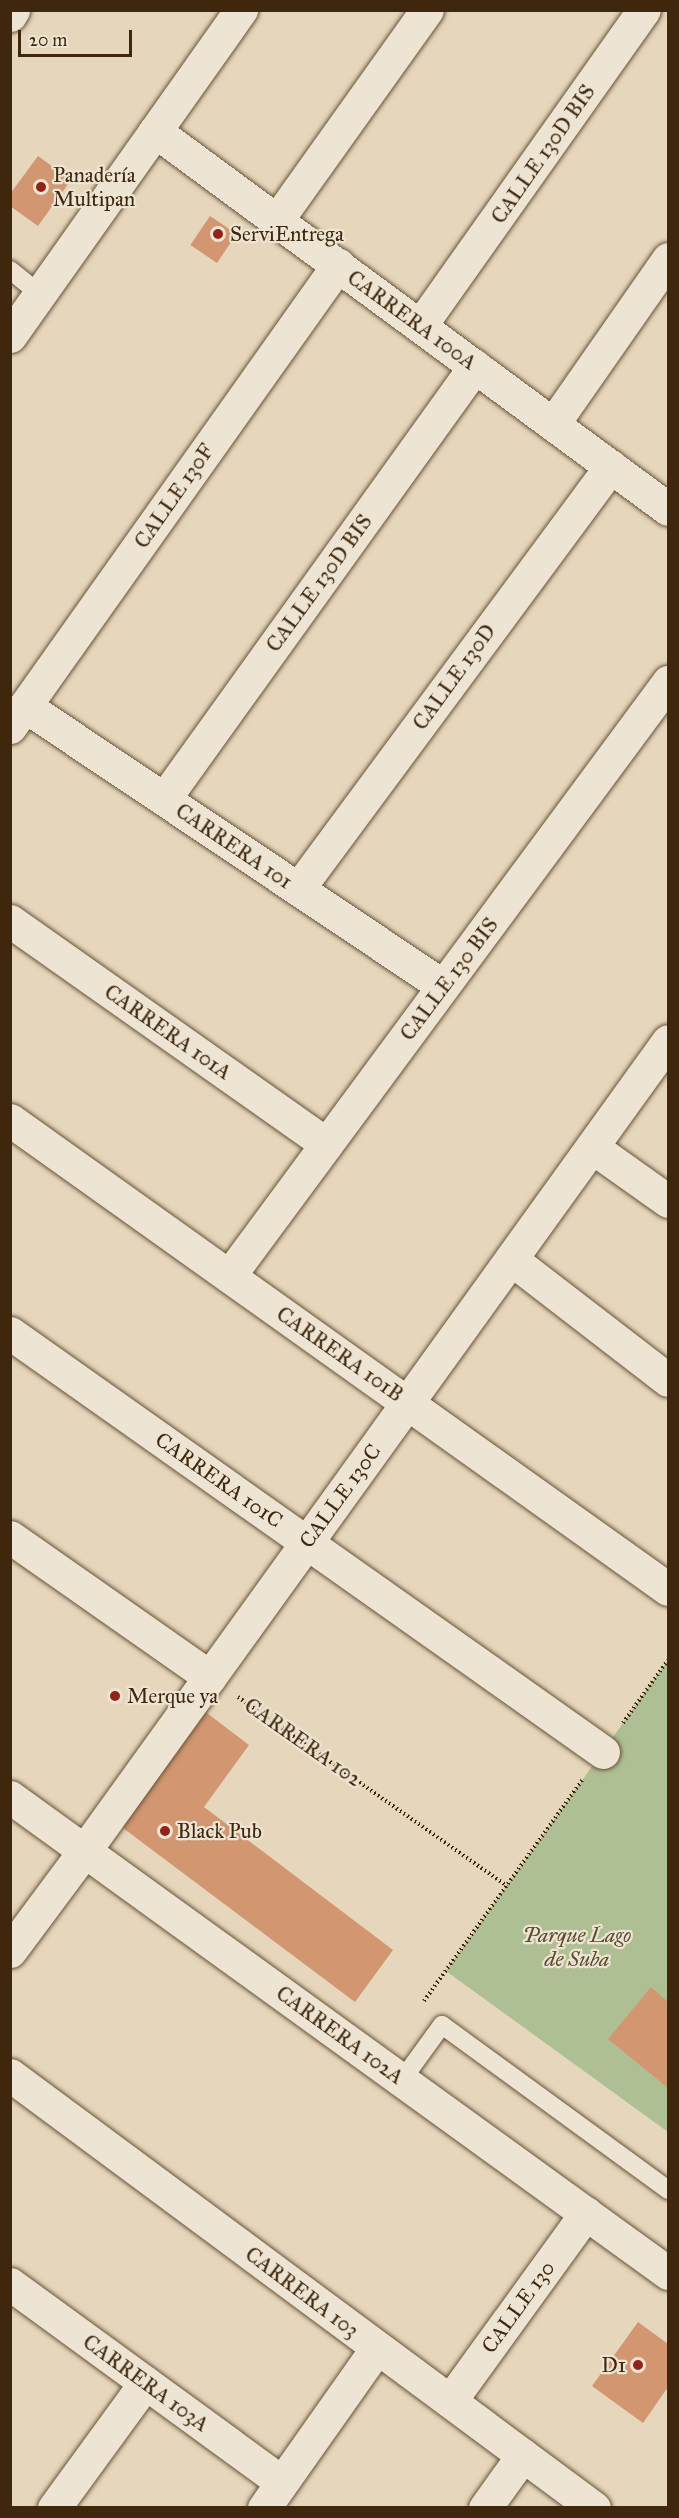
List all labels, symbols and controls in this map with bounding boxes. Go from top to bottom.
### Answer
scale bar [21,18,135,56]
text: 20 m [29,29,67,51]
street label: CALLE 130D BIS [486,80,600,228]
place label: Panadería Multipan [53,162,136,212]
marker: Panadería Multipan [34,180,48,194]
place label: ServiEntrega [230,221,344,247]
marker: ServiEntrega [211,227,225,241]
street label: CARRERA 100A [343,265,481,375]
street label: CALLE 130F [129,439,219,553]
street label: CALLE 130D BIS [261,509,377,657]
street label: CALLE 130D [407,619,501,735]
street label: CARRERA 101 [171,798,297,894]
street label: CALLE 130 BIS [395,913,503,1045]
street label: CARRERA 101A [100,979,236,1085]
street label: CARRERA 101B [272,1301,408,1407]
street label: CARRERA 101C [151,1427,287,1533]
street label: CALLE 130C [294,1439,386,1553]
place label: Merque ya [127,1683,218,1709]
marker: Merque ya [108,1689,122,1703]
street label: CARRERA 102 [240,1692,366,1792]
place label: Black Pub [177,1818,262,1844]
marker: Black Pub [158,1824,172,1838]
park label: Parque Lago de Suba [523,1922,631,1972]
street label: CARRERA 102A [271,1980,409,2090]
street label: CARRERA 103 [240,2241,364,2343]
street label: CALLE 130 [476,2256,560,2358]
street label: CARRERA 103A [78,2329,214,2437]
place label: D1 [601,2352,626,2378]
marker: D1 [631,2358,645,2372]

